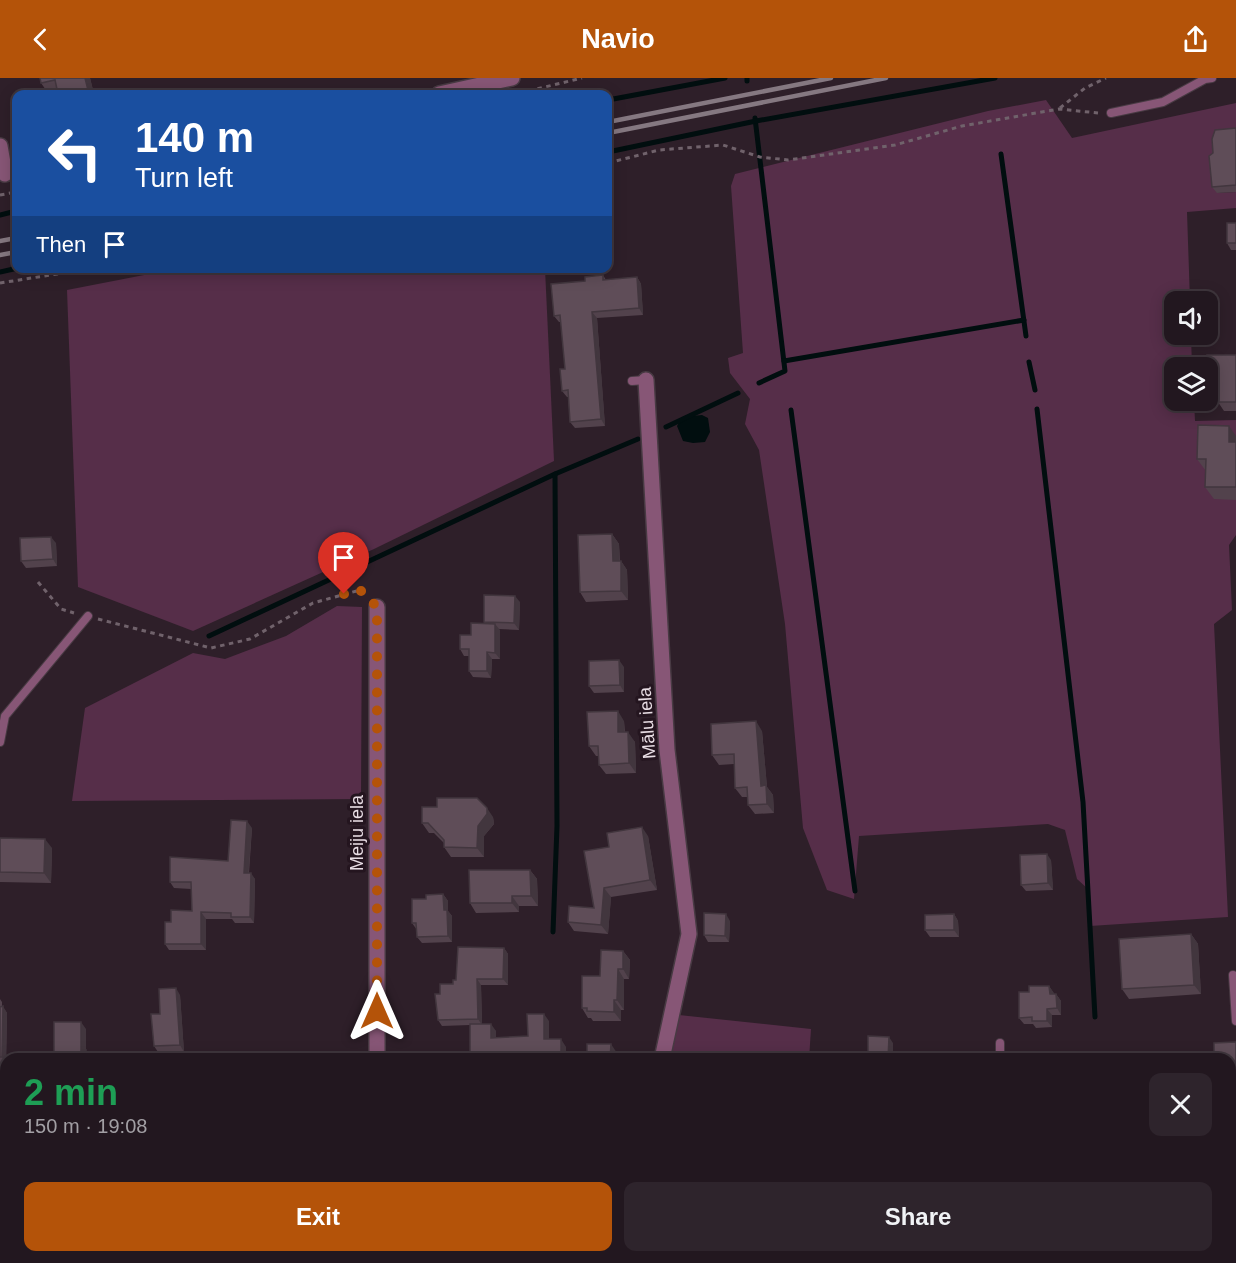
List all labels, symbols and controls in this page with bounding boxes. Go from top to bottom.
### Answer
icon: back [24,23,57,56]
icon: share [1179,23,1212,56]
text: Navio [581,24,655,54]
icon: left [36,114,114,192]
text: 140 m [135,114,254,161]
text: Turn left [135,163,233,193]
icon: arrive [98,228,131,261]
text: Then [36,232,86,257]
map controls [1164,291,1218,411]
button: sound [1164,291,1218,345]
button: layers [1164,357,1218,411]
pin [318,532,369,594]
icon: arrive [327,541,360,574]
street label: Mālu iela [634,685,659,760]
street label: Meiju iela [347,794,367,871]
position arrow [345,979,409,1043]
text: 2 min [24,1072,118,1113]
button: close [1149,1073,1212,1136]
text: 150 m · 19:08 [24,1115,147,1137]
button: Exit [24,1182,612,1251]
button: Share [624,1182,1212,1251]

